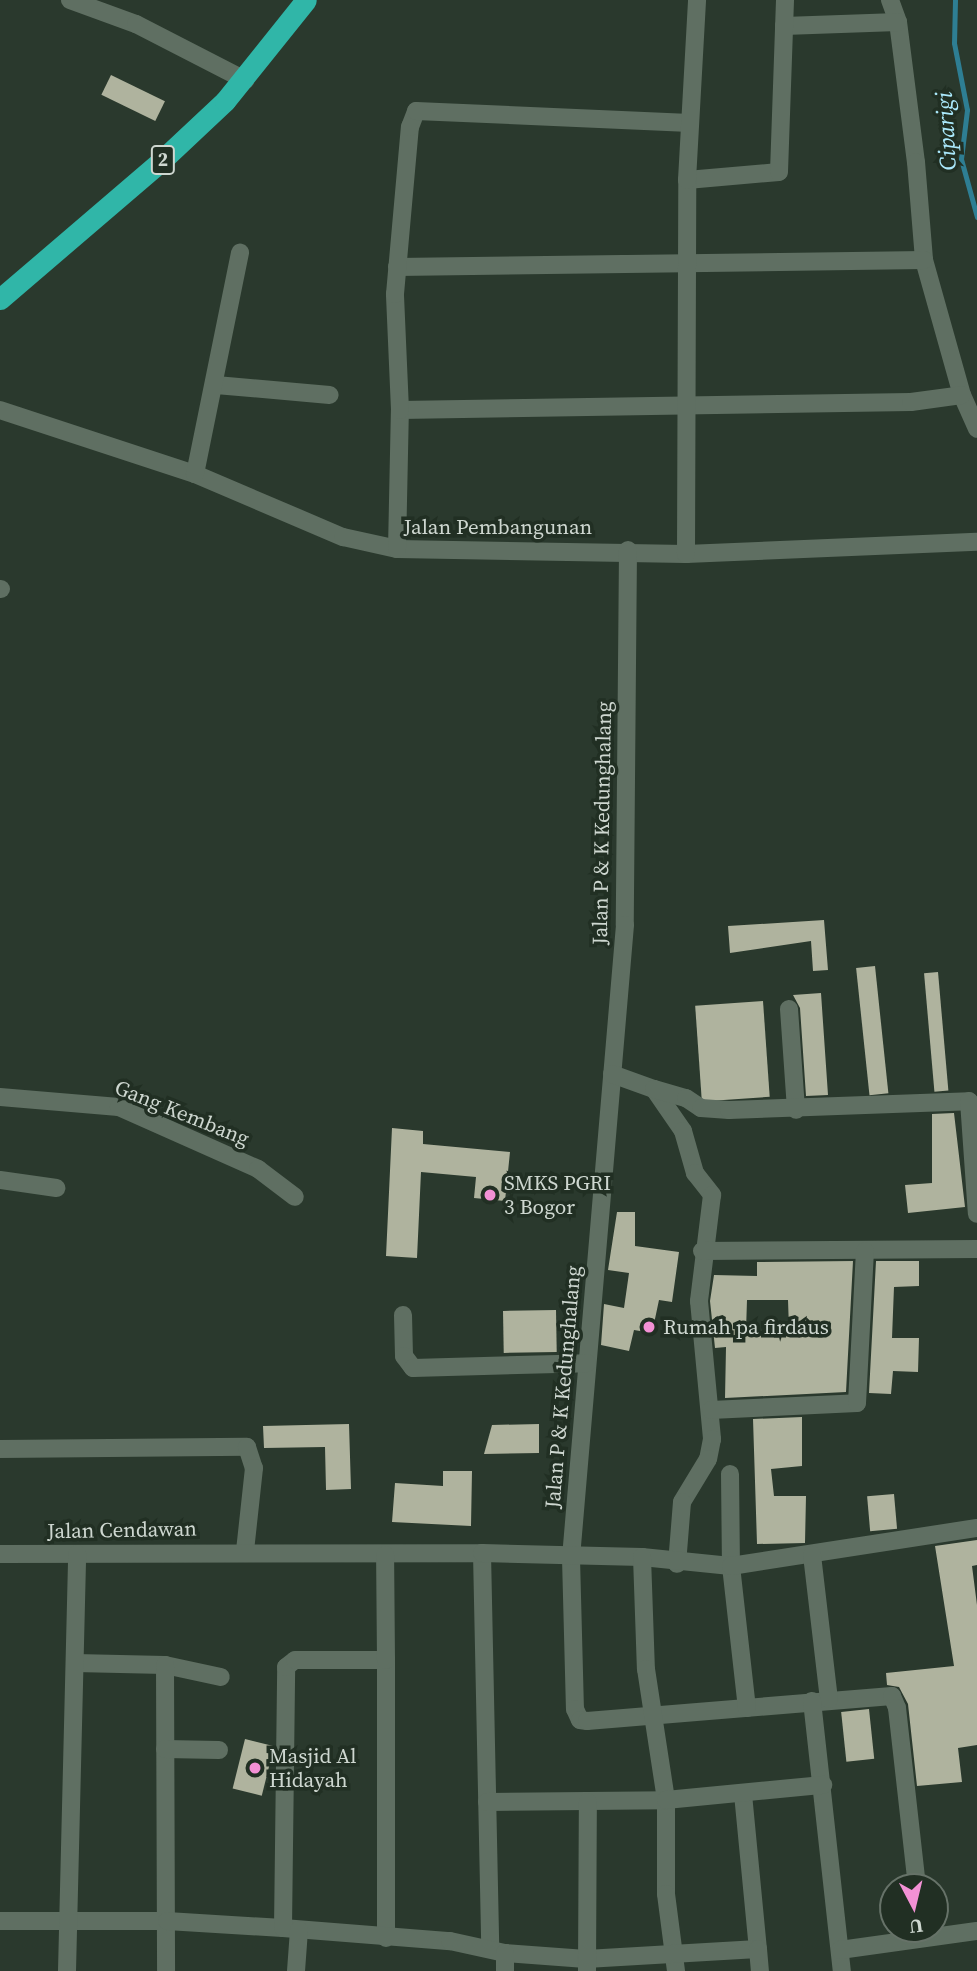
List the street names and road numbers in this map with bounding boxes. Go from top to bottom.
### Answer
road number: 2 [151,144,175,176]
street label: Jalan Pembangunan [404,514,592,540]
street label: Jalan P & K Kedunghalang [587,701,617,945]
street label: Gang Kembang [111,1075,253,1151]
street label: Jalan P & K Kedunghalang [540,1265,586,1509]
street label: Jalan Cendawan [47,1516,197,1544]

